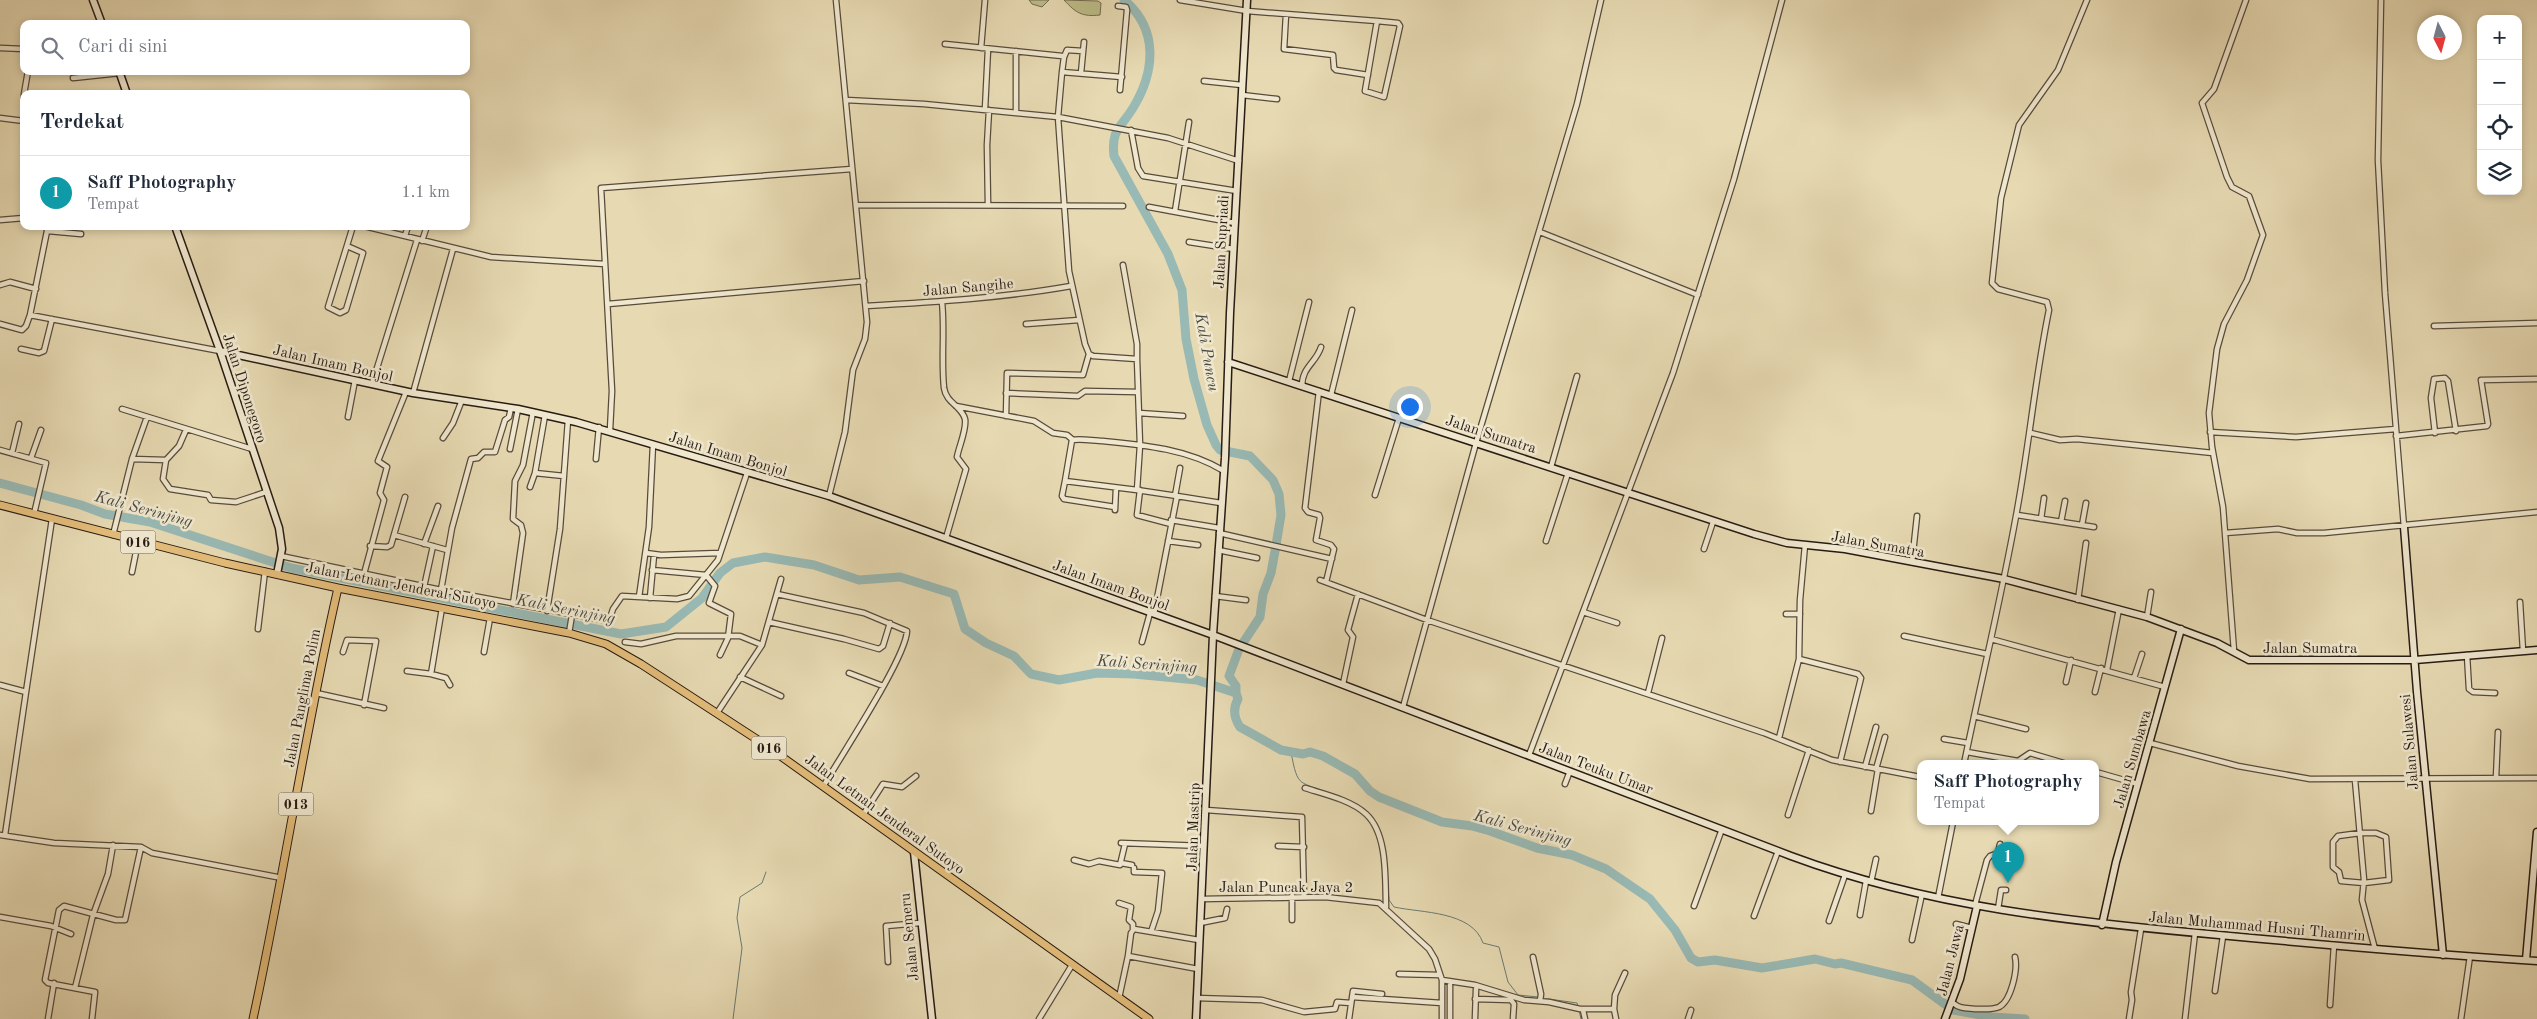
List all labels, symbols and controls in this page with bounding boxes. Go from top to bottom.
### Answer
north arrow [2417,15,2462,60]
map controls [2477,15,2522,195]
button: + [2477,15,2522,60]
search box [20,20,470,75]
icon: search [38,34,66,62]
text: Cari di sini [78,38,168,57]
button: − [2477,60,2522,105]
button: locate [2477,105,2522,150]
text: Terdekat [40,112,124,133]
button: layers [2477,150,2522,195]
text: Saff Photography [87,174,236,193]
text: 1 [51,185,61,201]
text: 1.1 km [401,185,450,201]
street label: Jalan Supriadi [1213,195,1232,289]
text: Tempat [87,197,139,213]
street label: Jalan Sangihe [922,277,1014,300]
water label: Kali Puncu [1191,311,1221,393]
street label: Jalan Diponegoro [219,332,268,445]
street label: Jalan Imam Bonjol [271,343,394,386]
your location [1397,394,1423,420]
street label: Jalan Sumatra [1443,414,1538,457]
street label: Jalan Imam Bonjol [667,430,788,481]
water label: Kali Serinjing [92,489,194,531]
road number: 016 [120,530,156,554]
street label: Jalan Sumatra [1830,530,1926,561]
street label: Jalan Imam Bonjol [1050,558,1171,614]
street label: Jalan Letnan Jenderal Sutoyo [304,561,497,612]
water label: Kali Serinjing [514,592,617,627]
street label: Jalan Panglima Polim [283,628,324,769]
street label: Jalan Sumatra [2263,642,2358,657]
water label: Kali Serinjing [1095,653,1198,676]
street label: Jalan Sulawesi [2399,693,2422,790]
street label: Jalan Sumbawa [2112,708,2155,810]
road number: 016 [752,736,786,760]
street label: Jalan Teuku Umar [1536,741,1655,798]
street label: Jalan Letnan Jenderal Sutoyo [801,752,967,878]
popup [1917,760,2099,825]
text: Saff Photography [1933,773,2083,792]
street label: Jalan Mastrip [1185,782,1204,872]
road number: 013 [278,792,314,816]
text: Tempat [1933,796,1985,812]
water label: Kali Serinjing [1471,808,1573,850]
pin: 1 [1992,842,2024,883]
street label: Jalan Puncak Jaya 2 [1219,881,1353,896]
street label: Jalan Semeru [898,892,923,982]
street label: Jalan Muhammad Husni Thamrin [2148,911,2366,944]
street label: Jalan Jawa [1935,923,1968,998]

